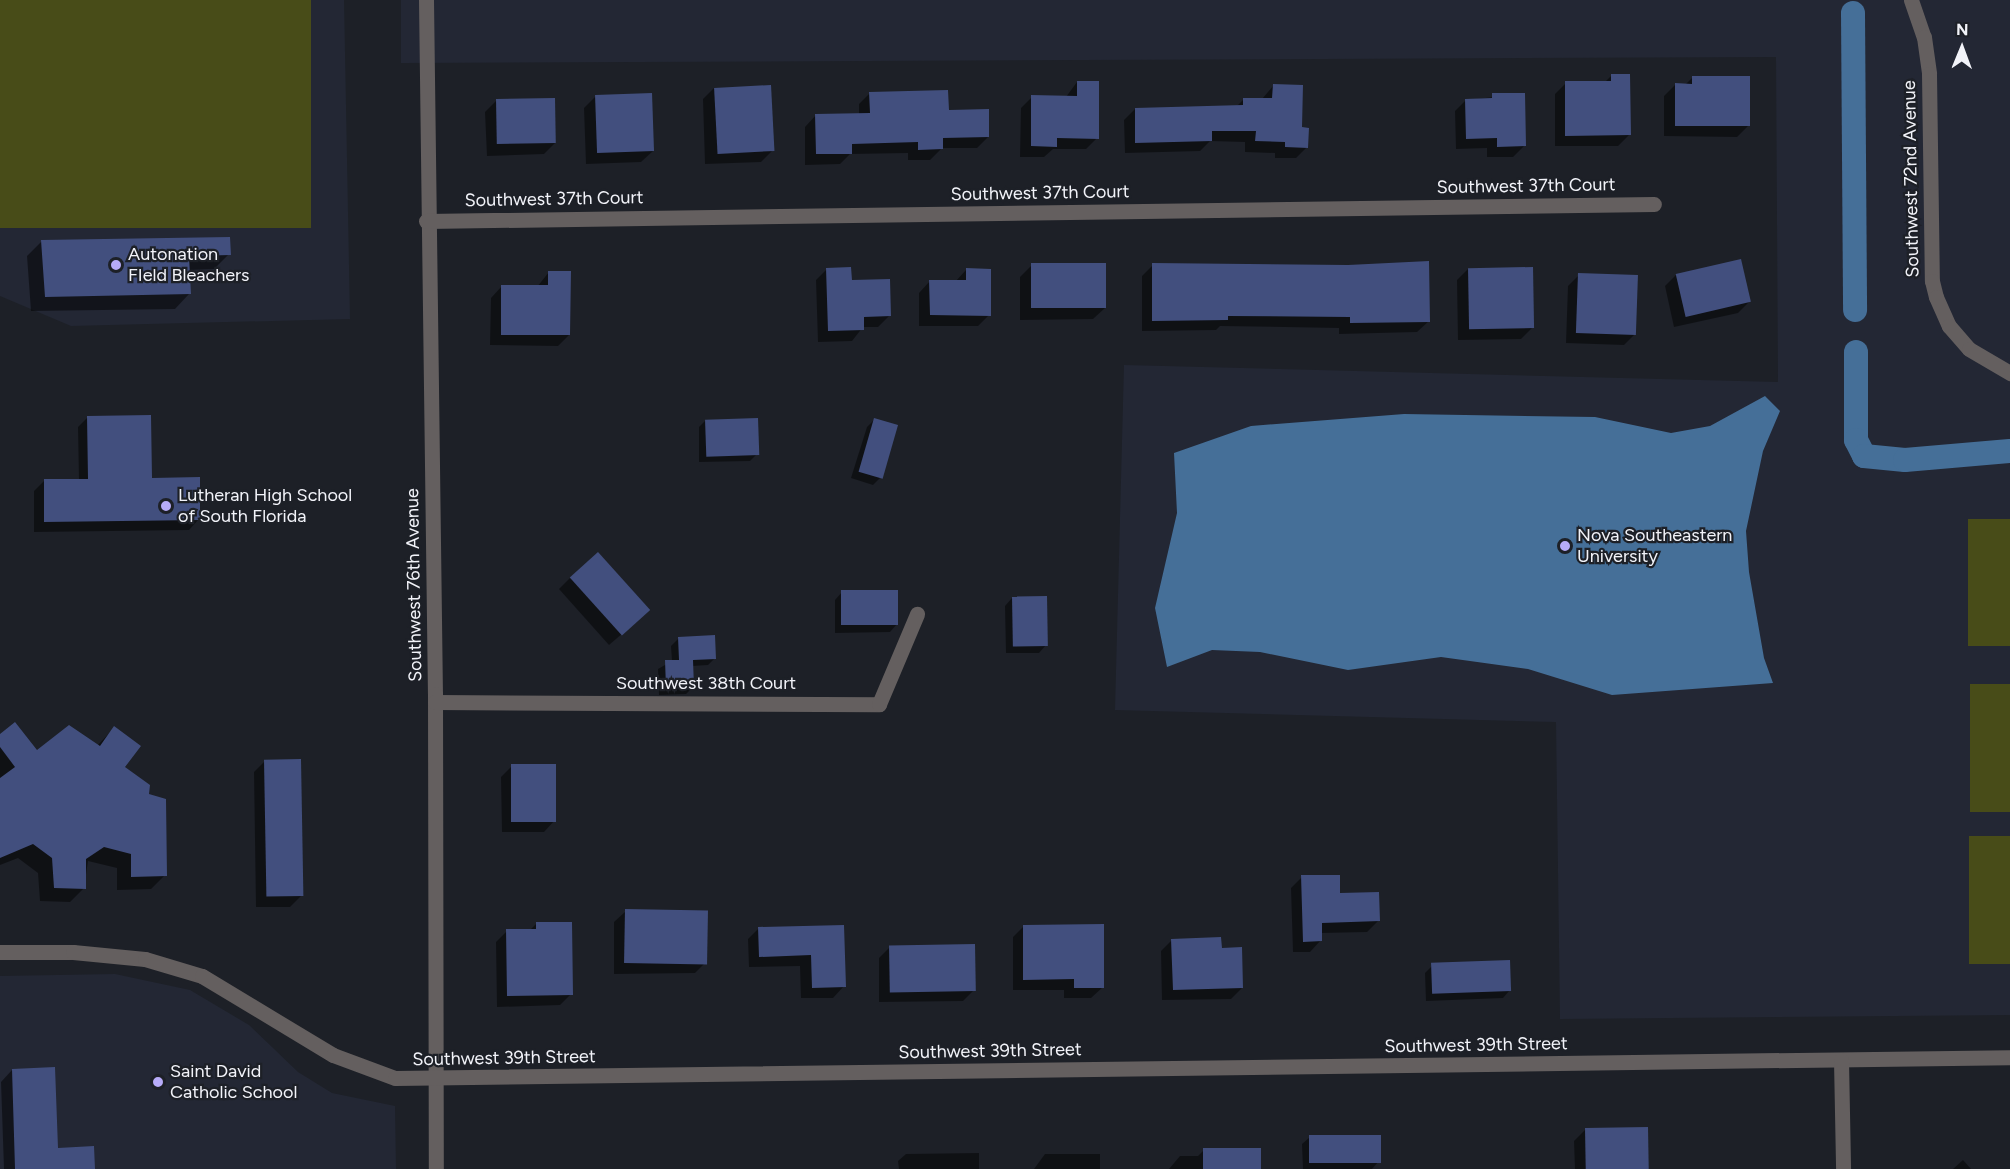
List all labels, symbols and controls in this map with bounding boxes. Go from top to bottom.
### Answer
north arrow [1932,18,1992,78]
text: N [1956,20,1969,39]
street label: Southwest 72nd Avenue [1898,80,1924,278]
street label: Southwest 37th Court [1436,174,1616,198]
street label: Southwest 37th Court [950,181,1130,205]
street label: Southwest 37th Court [464,187,644,211]
place label: Autonation FIeld Bleachers [128,244,249,286]
marker: Autonation FIeld Bleachers [109,258,123,272]
place label: Lutheran High School of South Florida [178,485,352,528]
street label: Southwest 76th Avenue [402,488,426,682]
marker: Lutheran High School of South Florida [159,499,173,513]
place label: Nova Southeastern University [1577,525,1732,568]
marker: Nova Southeastern University [1558,539,1572,553]
street label: Southwest 38th Court [616,672,796,694]
street label: Southwest 39th Street [1384,1033,1568,1057]
street label: Southwest 39th Street [898,1039,1082,1063]
street label: Southwest 39th Street [412,1046,596,1070]
place label: Saint David Catholic School [170,1061,297,1104]
marker: Saint David Catholic School [151,1075,165,1089]

